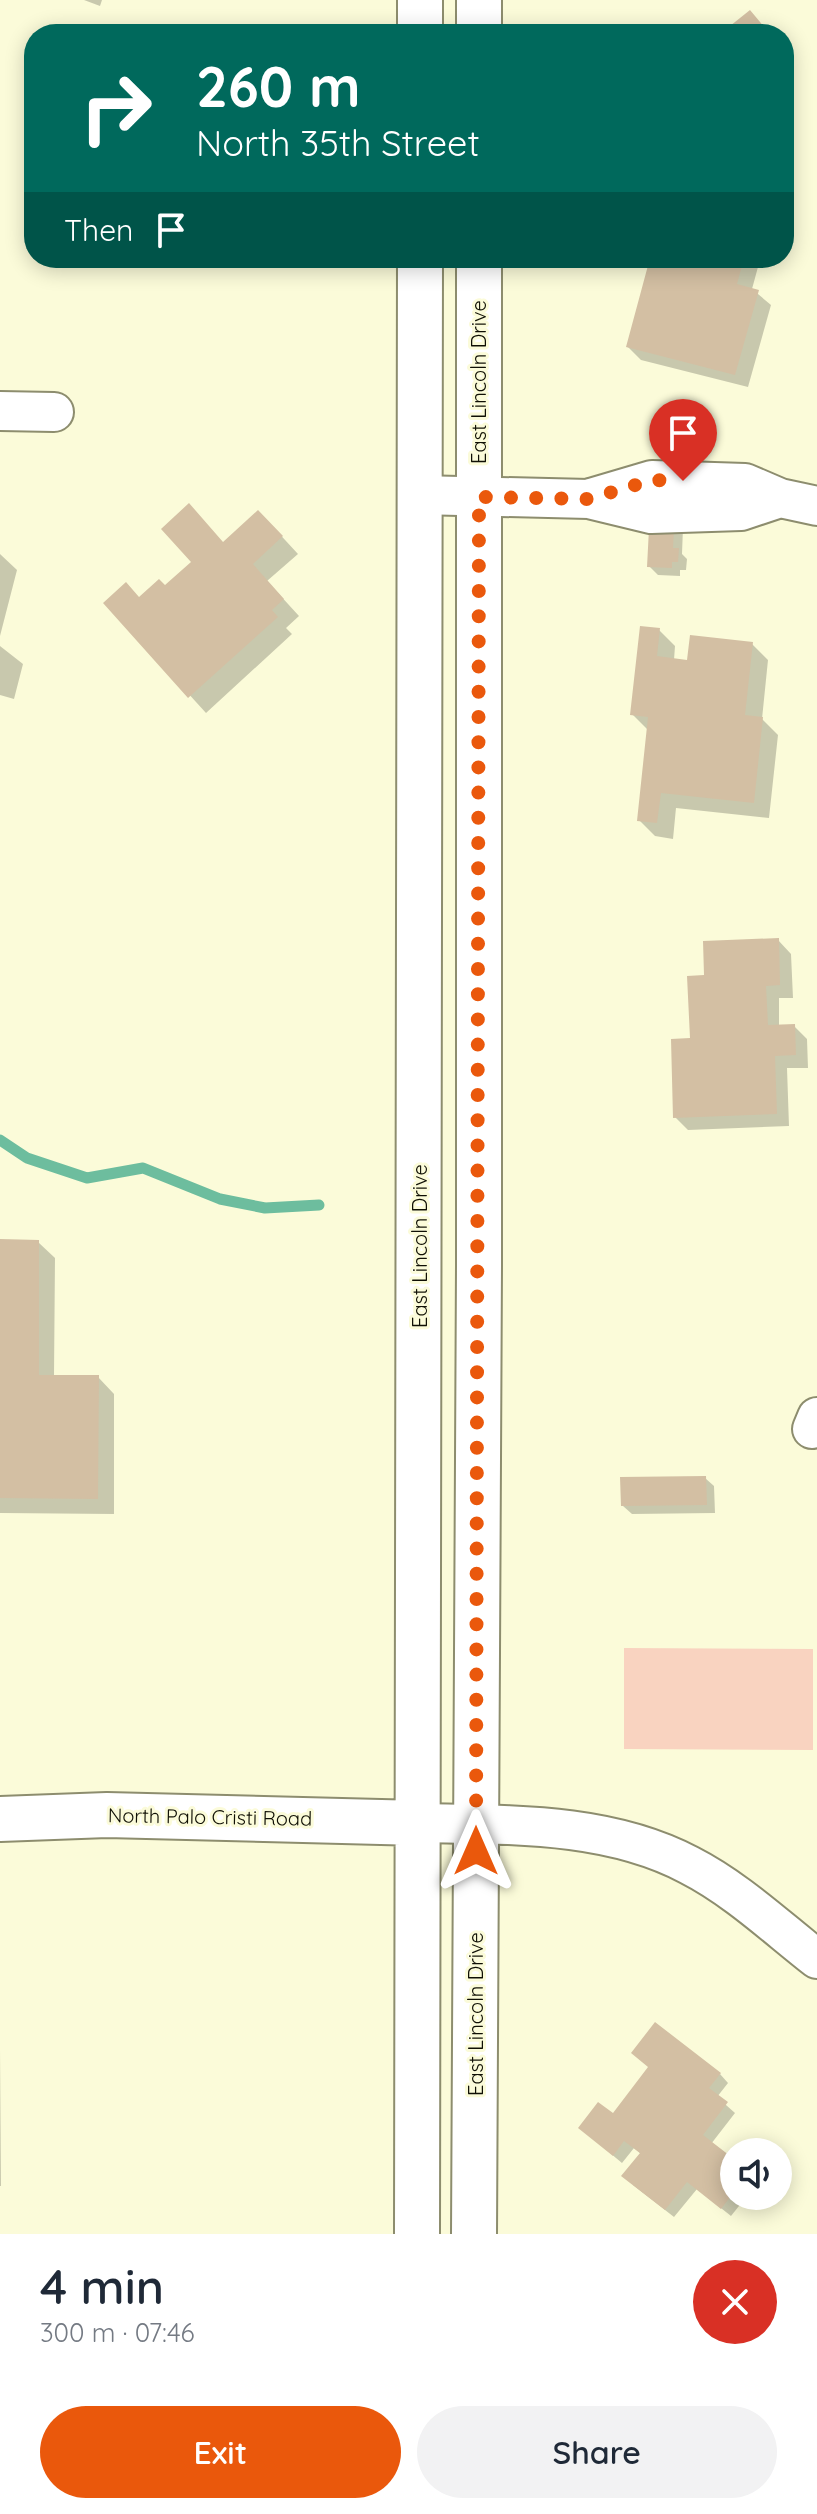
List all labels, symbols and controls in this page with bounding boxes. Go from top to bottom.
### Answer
text: 260 m [196,51,361,121]
icon: right [64,56,168,160]
text: North 35th Street [196,120,480,165]
icon: arrive [149,208,193,252]
text: Then [64,211,133,249]
street label: East Lincoln Drive [466,300,491,464]
pin [649,399,717,481]
icon: arrive [661,411,705,455]
street label: East Lincoln Drive [407,1164,432,1328]
street label: North Palo Cristi Road [108,1802,312,1831]
position arrow [434,1809,518,1893]
street label: East Lincoln Drive [463,1932,488,2096]
map controls [720,2138,792,2210]
button: sound [720,2138,792,2210]
text: 4 min [40,2256,164,2316]
button: close [693,2260,777,2344]
text: 300 m · 07:46 [40,2316,195,2349]
button: Exit [40,2406,401,2498]
button: Share [417,2406,777,2498]

